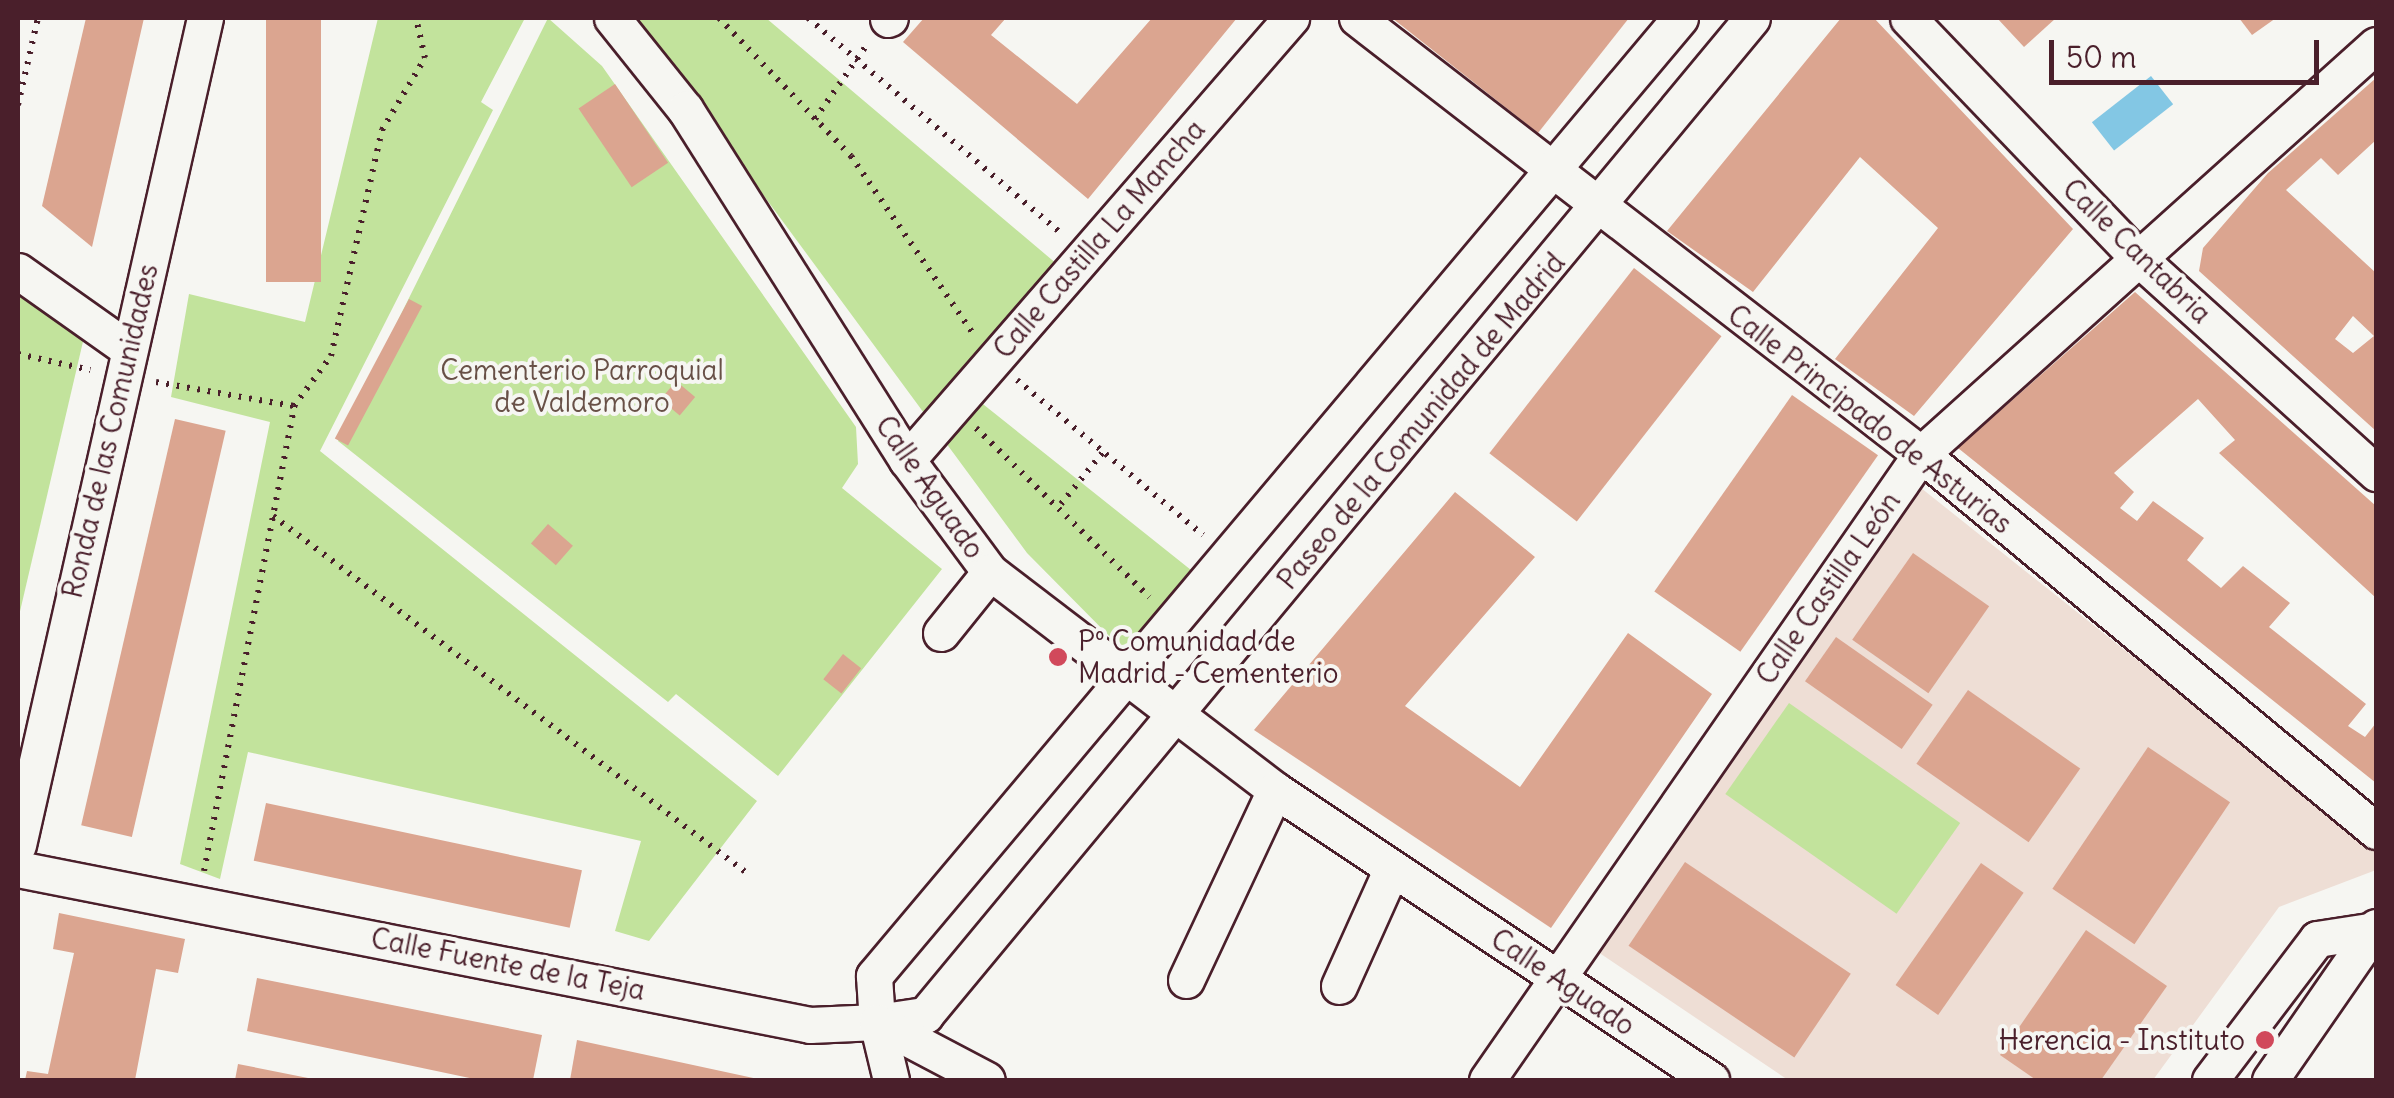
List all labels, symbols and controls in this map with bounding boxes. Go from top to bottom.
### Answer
scale bar [2054,20,2324,82]
text: 50 m [2066,38,2136,76]
street label: Calle Castilla La Mancha [986,113,1212,365]
street label: Calle Cantabria [2056,172,2218,330]
street label: Paseo de la Comunidad de Madrid [1270,246,1572,596]
street label: Ronda de las Comunidades [55,261,165,601]
street label: Calle Principado de Asturias [1721,298,2019,540]
park label: Cementerio Parroquial de Valdemoro [440,353,724,419]
street label: Calle Aguado [869,409,991,565]
street label: Calle Castilla León [1749,485,1907,691]
place label: Pº Comunidad de Madrid - Cementerio [1078,624,1338,690]
marker: Pº Comunidad de Madrid - Cementerio [1047,646,1069,668]
street label: Calle Fuente de la Teja [368,921,648,1007]
street label: Calle Aguado [1485,922,1641,1042]
place label: Herencia - Instituto [1999,1023,2245,1057]
marker: Herencia - Instituto [2254,1029,2276,1051]

